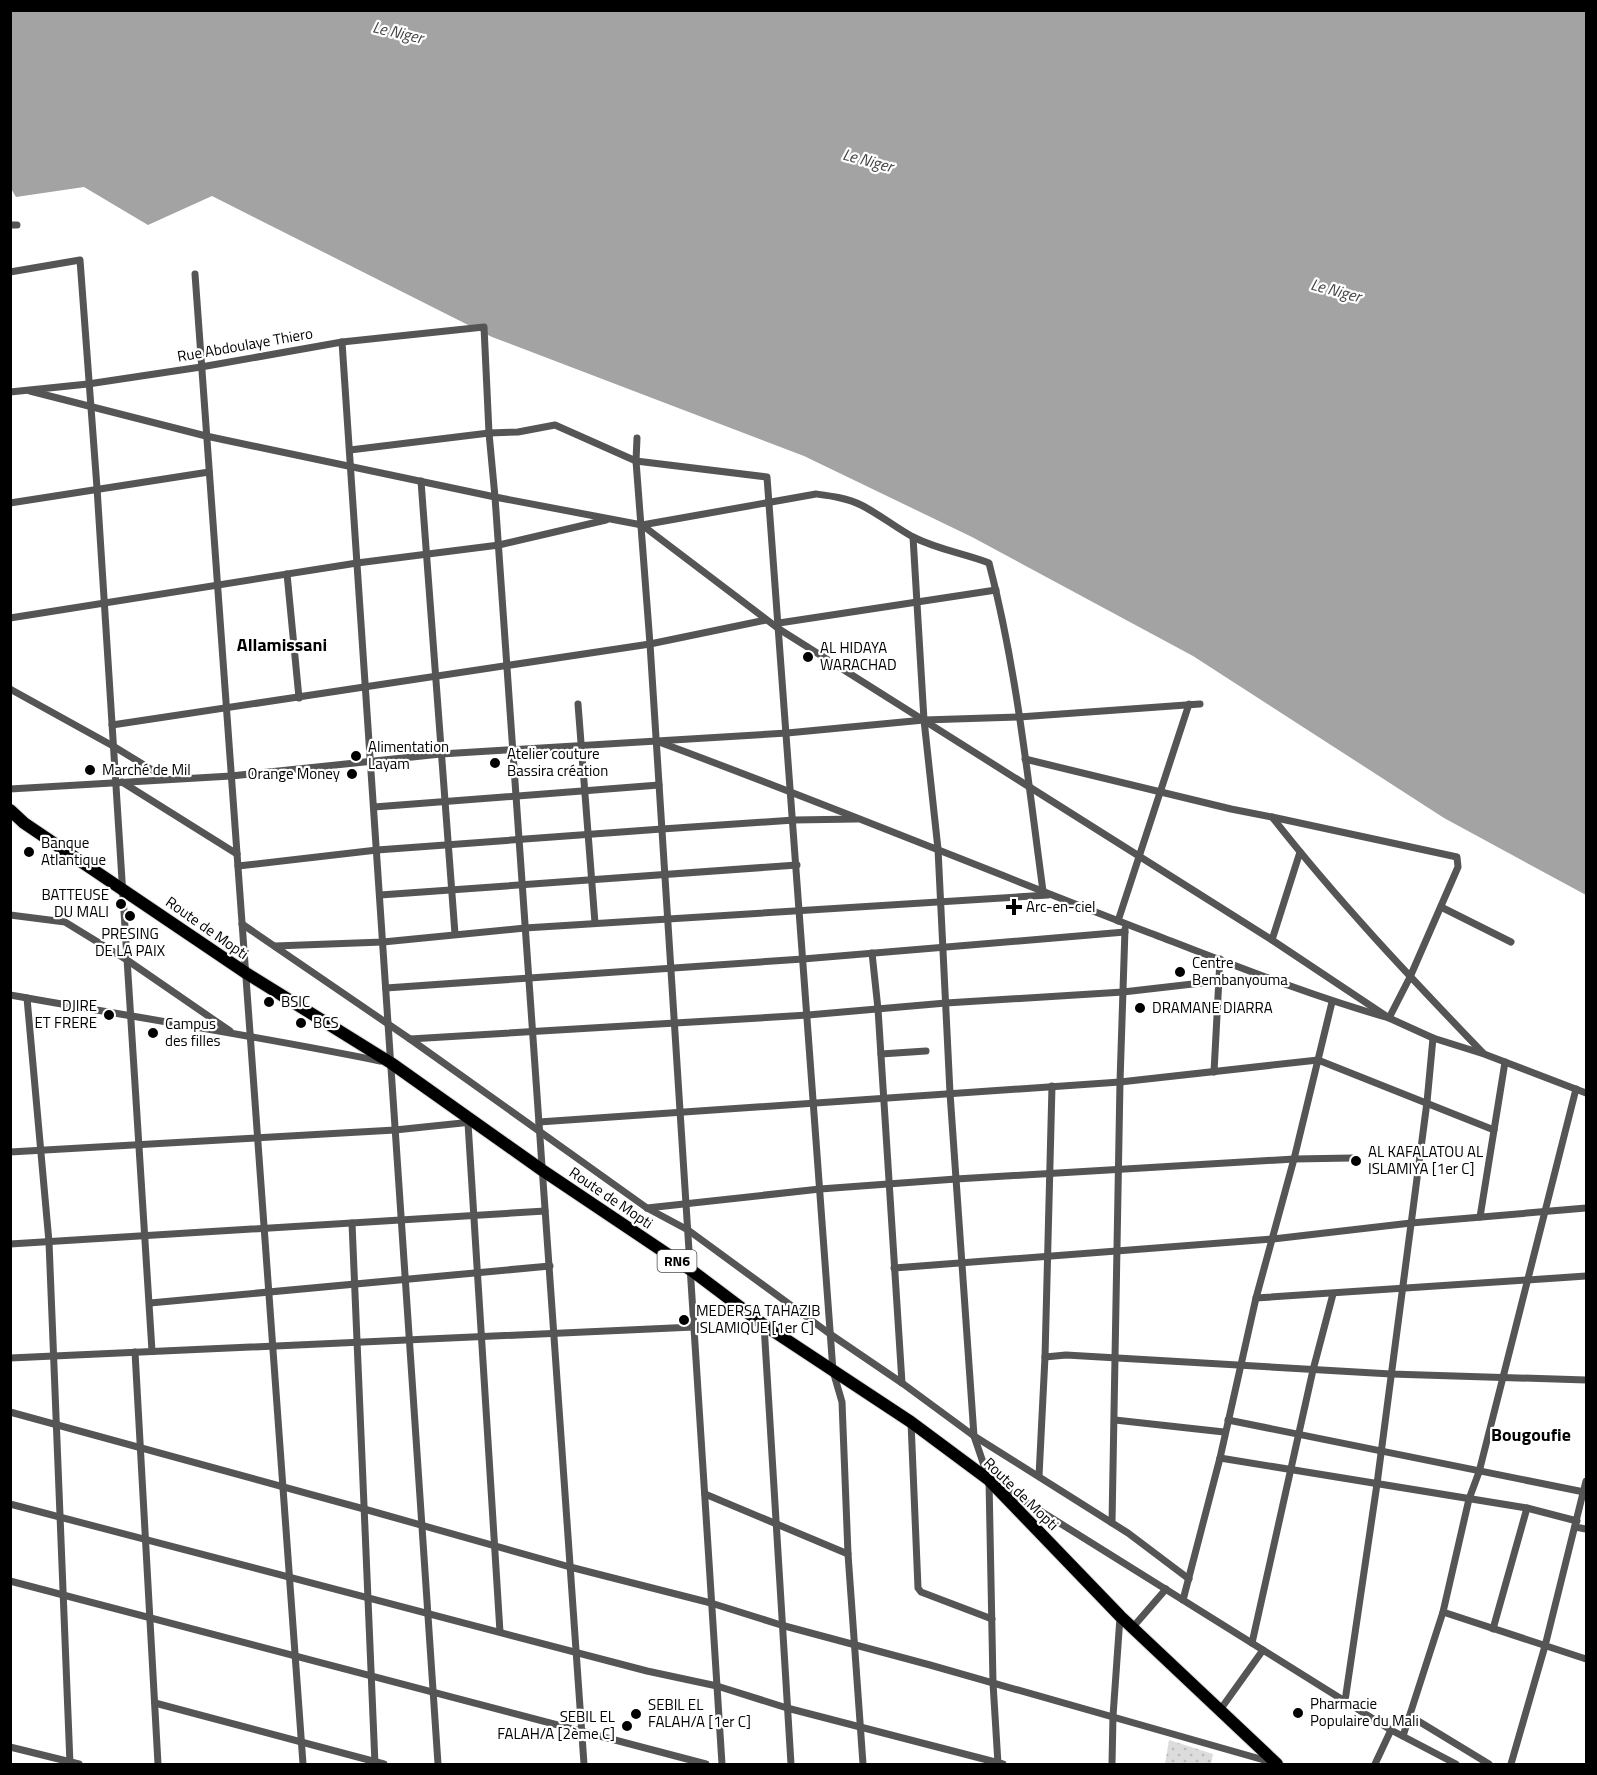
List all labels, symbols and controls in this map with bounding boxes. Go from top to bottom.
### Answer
water label: Le Niger [370,15,427,50]
water label: Le Niger [840,142,898,179]
water label: Le Niger [1308,272,1366,309]
street label: Rue Abdoulaye Thiero [175,321,315,368]
district label: Allamissani [237,631,327,658]
place label: AL HIDAYA WARACHAD [820,636,897,676]
marker: AL HIDAYA WARACHAD [801,650,815,664]
place label: Alimentation Layam [368,735,449,775]
place label: Atelier couture Bassira création [507,742,608,782]
marker: Alimentation Layam [349,749,363,763]
marker: Atelier couture Bassira création [488,756,502,770]
place label: Marché de Mil [102,758,191,781]
place label: Orange Money [248,762,340,785]
marker: Marché de Mil [83,763,97,777]
marker: Orange Money [345,767,359,781]
place label: Banque Atlantique [41,831,106,871]
marker: Banque Atlantique [22,845,36,859]
place label: BATTEUSE DU MALI [42,883,109,923]
street label: Route de Mopti [161,890,254,965]
place label: Arc-en-ciel [1026,895,1096,918]
marker: BATTEUSE DU MALI [114,897,128,911]
marker: Arc-en-ciel [1007,900,1021,914]
marker: PRESING DE LA PAIX [123,909,137,923]
place label: PRESING DE LA PAIX [95,922,166,962]
place label: Centre Bembanyouma [1192,951,1288,991]
marker: Centre Bembanyouma [1173,965,1187,979]
place label: BSIC [281,990,310,1013]
place label: DJIRE ET FRERE [35,994,97,1034]
marker: BSIC [262,995,276,1009]
place label: DRAMANE DIARRA [1152,996,1273,1019]
marker: DRAMANE DIARRA [1133,1001,1147,1015]
marker: DJIRE ET FRERE [102,1008,116,1022]
place label: BCS [313,1011,339,1034]
place label: Campus des filles [165,1012,221,1052]
marker: BCS [294,1016,308,1030]
marker: Campus des filles [146,1026,160,1040]
place label: AL KAFALATOU AL ISLAMIYA [1er C] [1368,1140,1483,1180]
marker: AL KAFALATOU AL ISLAMIYA [1er C] [1349,1154,1363,1168]
street label: Route de Mopti [565,1161,658,1234]
road number: RN6 [658,1250,696,1272]
place label: MEDERSA TAHAZIB ISLAMIQUE [1er C] [696,1299,821,1339]
marker: MEDERSA TAHAZIB ISLAMIQUE [1er C] [677,1313,691,1327]
district label: Bougoufie [1491,1421,1571,1448]
street label: Route de Mopti [979,1452,1064,1536]
place label: Pharmacie Populaire du Mali [1310,1692,1419,1732]
place label: SEBIL EL FALAH/A [1er C] [648,1693,751,1733]
place label: SEBIL EL FALAH/A [2ème C] [497,1705,615,1745]
marker: Pharmacie Populaire du Mali [1291,1706,1305,1720]
marker: SEBIL EL FALAH/A [1er C] [629,1707,643,1721]
marker: SEBIL EL FALAH/A [2ème C] [620,1719,634,1733]

